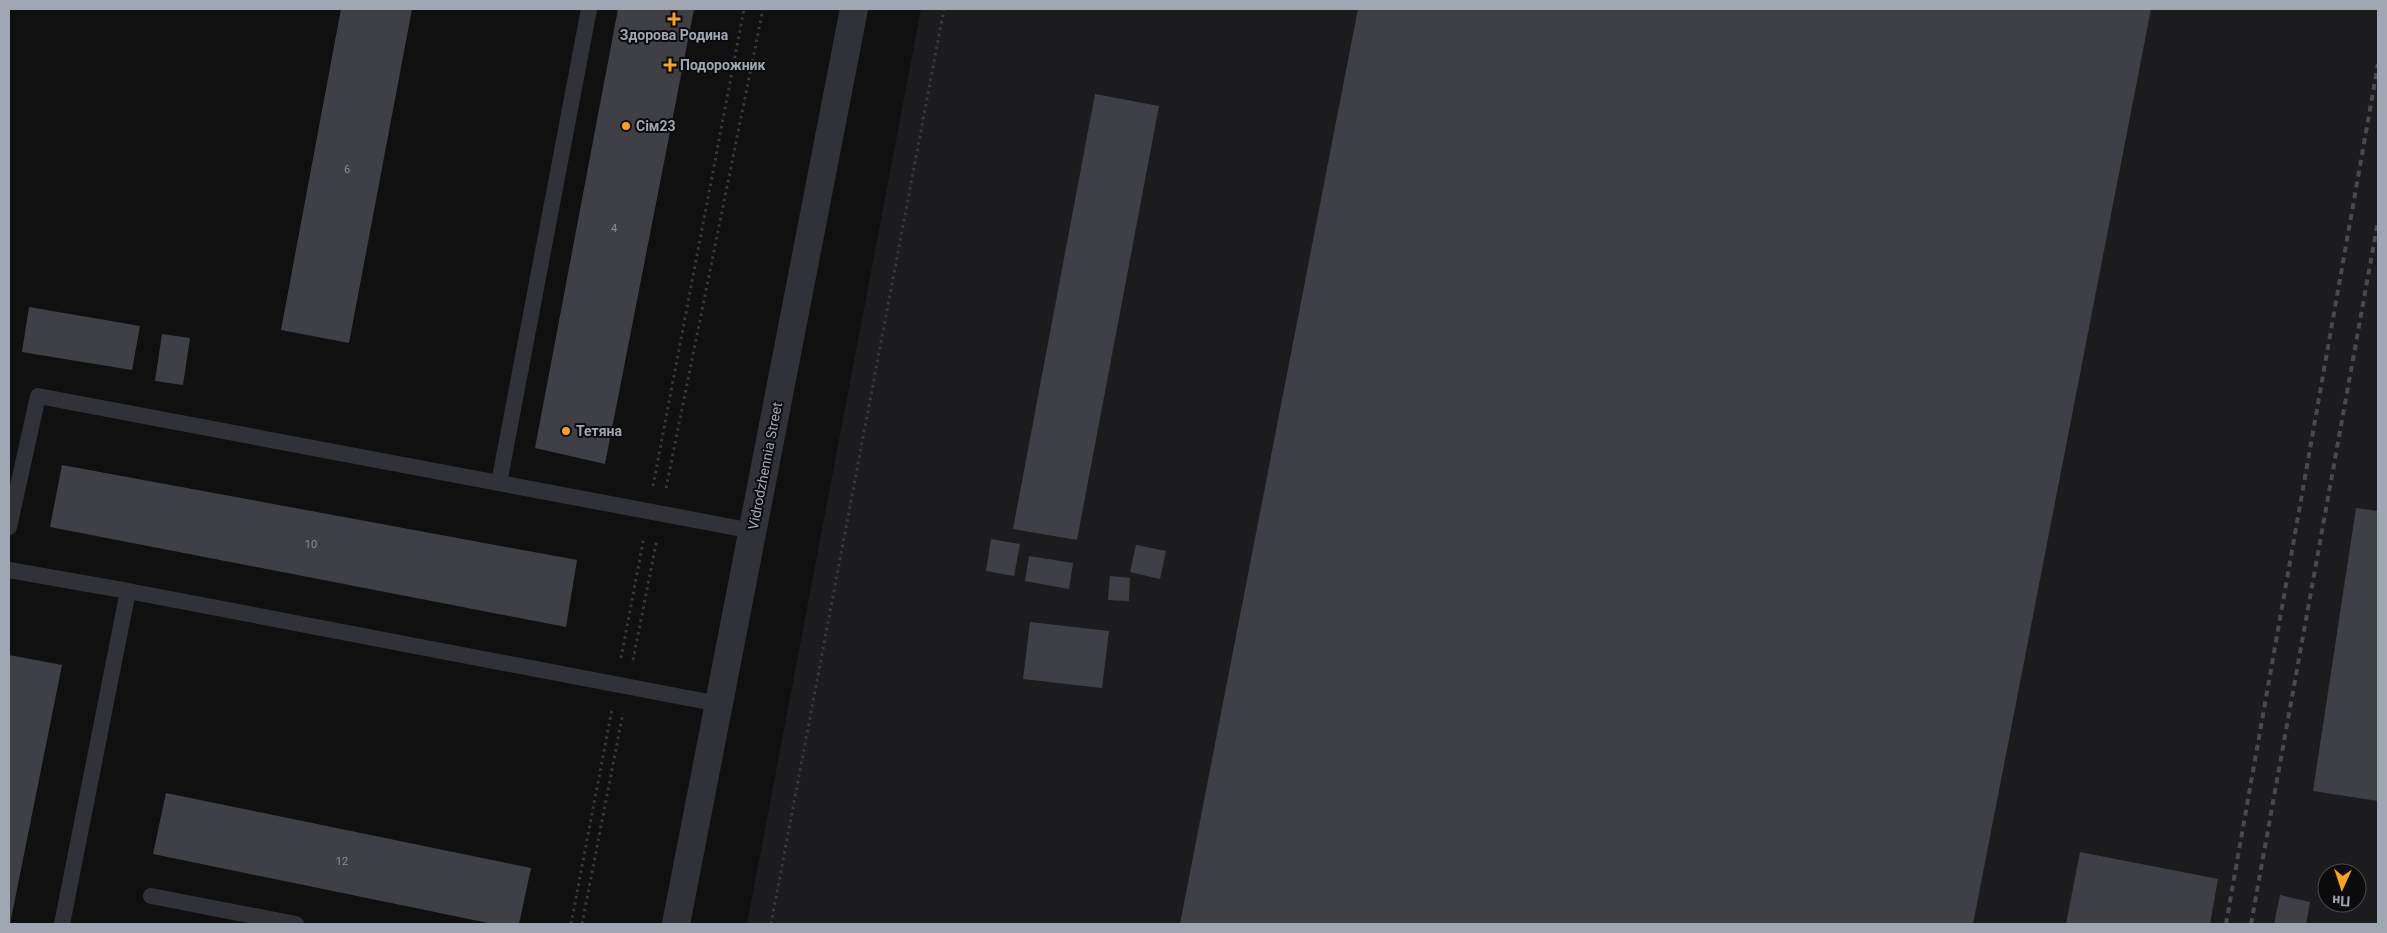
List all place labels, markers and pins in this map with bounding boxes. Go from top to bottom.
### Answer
marker: Здорова Родина [668,13,680,25]
place label: Здорова Родина [620,27,729,43]
place label: Подорожник [680,57,766,73]
marker: Подорожник [664,59,676,71]
place label: Сім23 [636,118,676,134]
marker: Сім23 [620,120,632,132]
place label: Тетяна [576,423,622,439]
marker: Тетяна [560,425,572,437]

